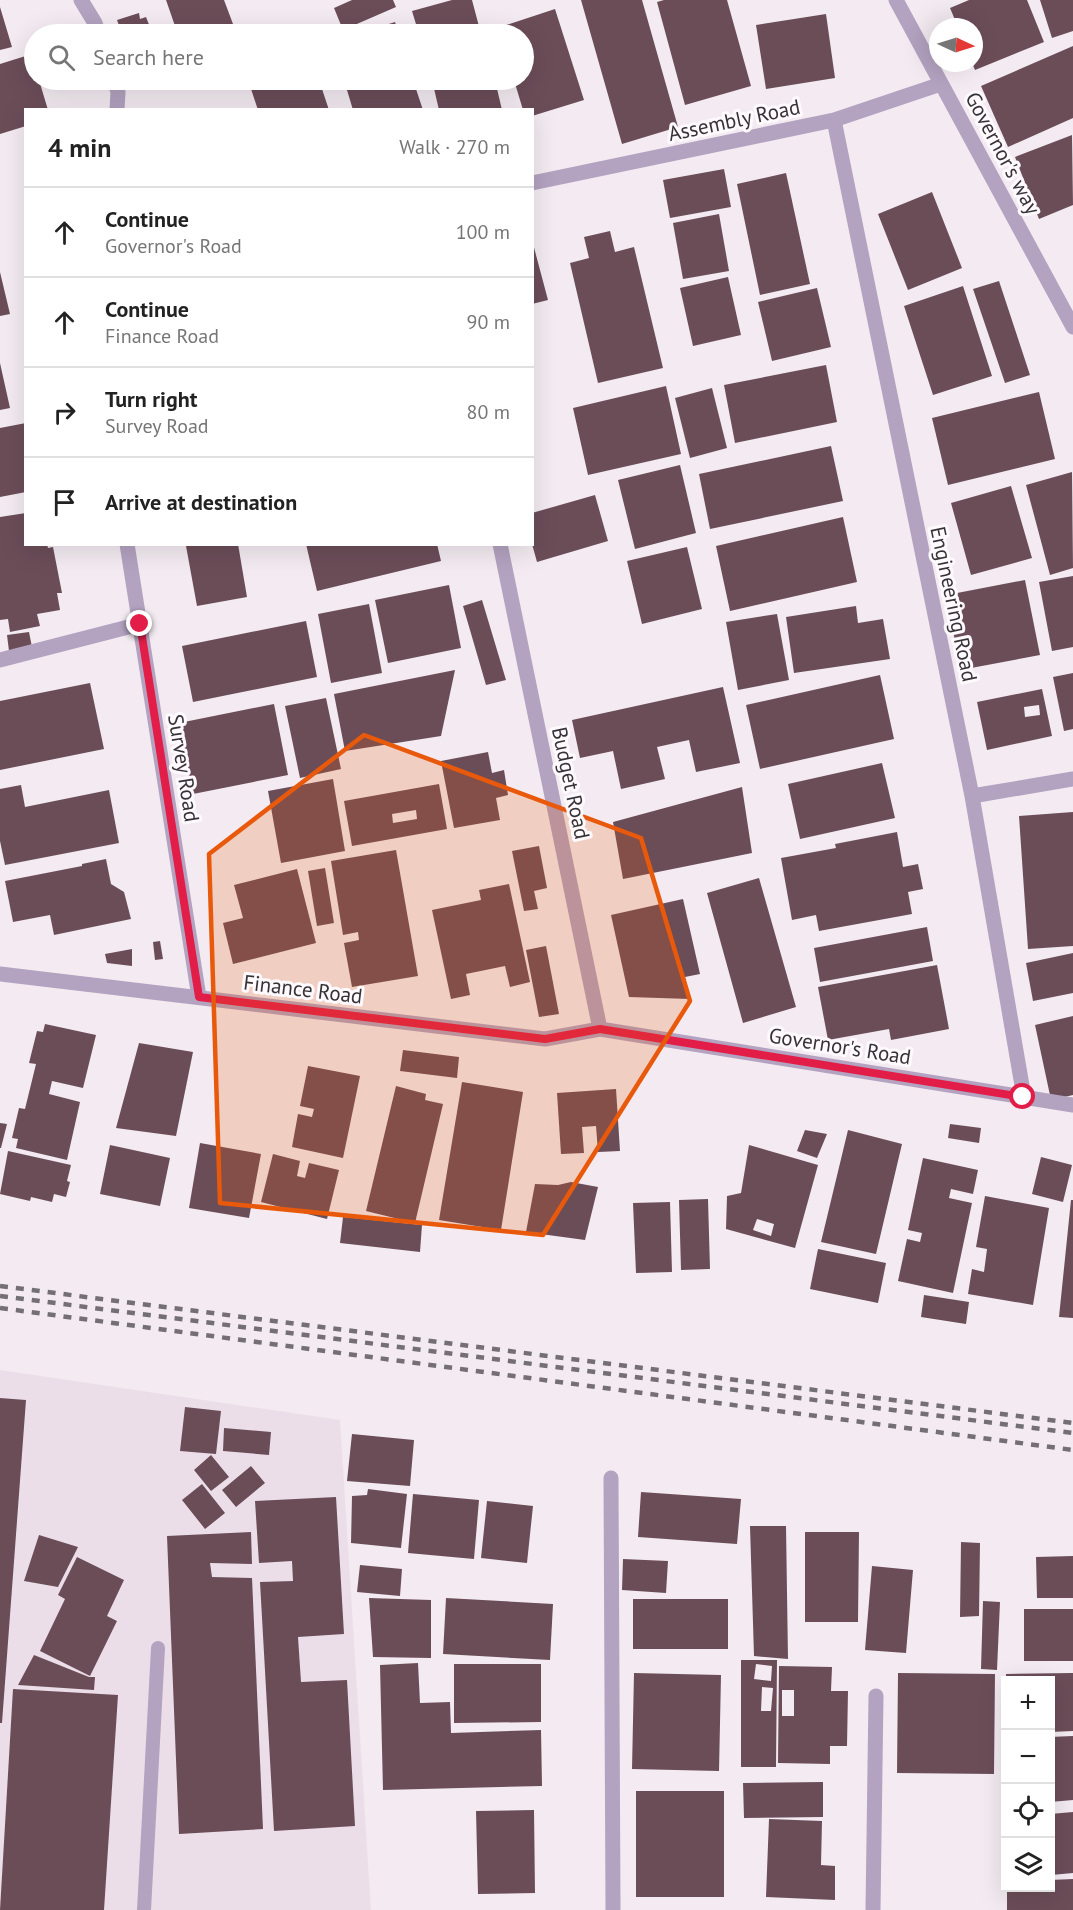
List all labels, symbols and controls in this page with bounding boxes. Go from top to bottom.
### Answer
north arrow [929,18,983,72]
search box [24,24,534,90]
icon: search [45,41,78,74]
text: Search here [93,43,204,71]
street label: Governor's way [959,87,1047,219]
street label: Assembly Road [666,93,802,147]
text: 4 min [48,131,111,164]
text: Walk · 270 m [399,134,510,160]
text: Continue [105,205,189,233]
icon: ahead [48,216,81,249]
text: 100 m [456,219,510,245]
text: Governor's Road [105,233,242,259]
text: Continue [105,295,189,323]
icon: ahead [48,306,81,339]
text: 90 m [467,309,510,335]
text: Finance Road [105,323,219,349]
text: Turn right [105,385,197,413]
icon: right [48,396,81,429]
text: 80 m [467,399,510,425]
text: Survey Road [105,413,209,439]
icon: arrive [48,486,81,519]
text: Arrive at destination [105,488,297,516]
street label: Engineering Road [924,524,984,684]
route end [126,610,152,636]
street label: Survey Road [162,712,206,824]
street label: Budget Road [546,724,596,842]
street label: Finance Road [242,968,364,1010]
street label: Governor's Road [767,1021,913,1071]
route start [1009,1083,1035,1109]
map controls [1001,1676,1055,1892]
button: + [1001,1676,1055,1730]
button: − [1001,1730,1055,1784]
button: locate [1001,1784,1055,1838]
button: layers [1001,1838,1055,1892]

